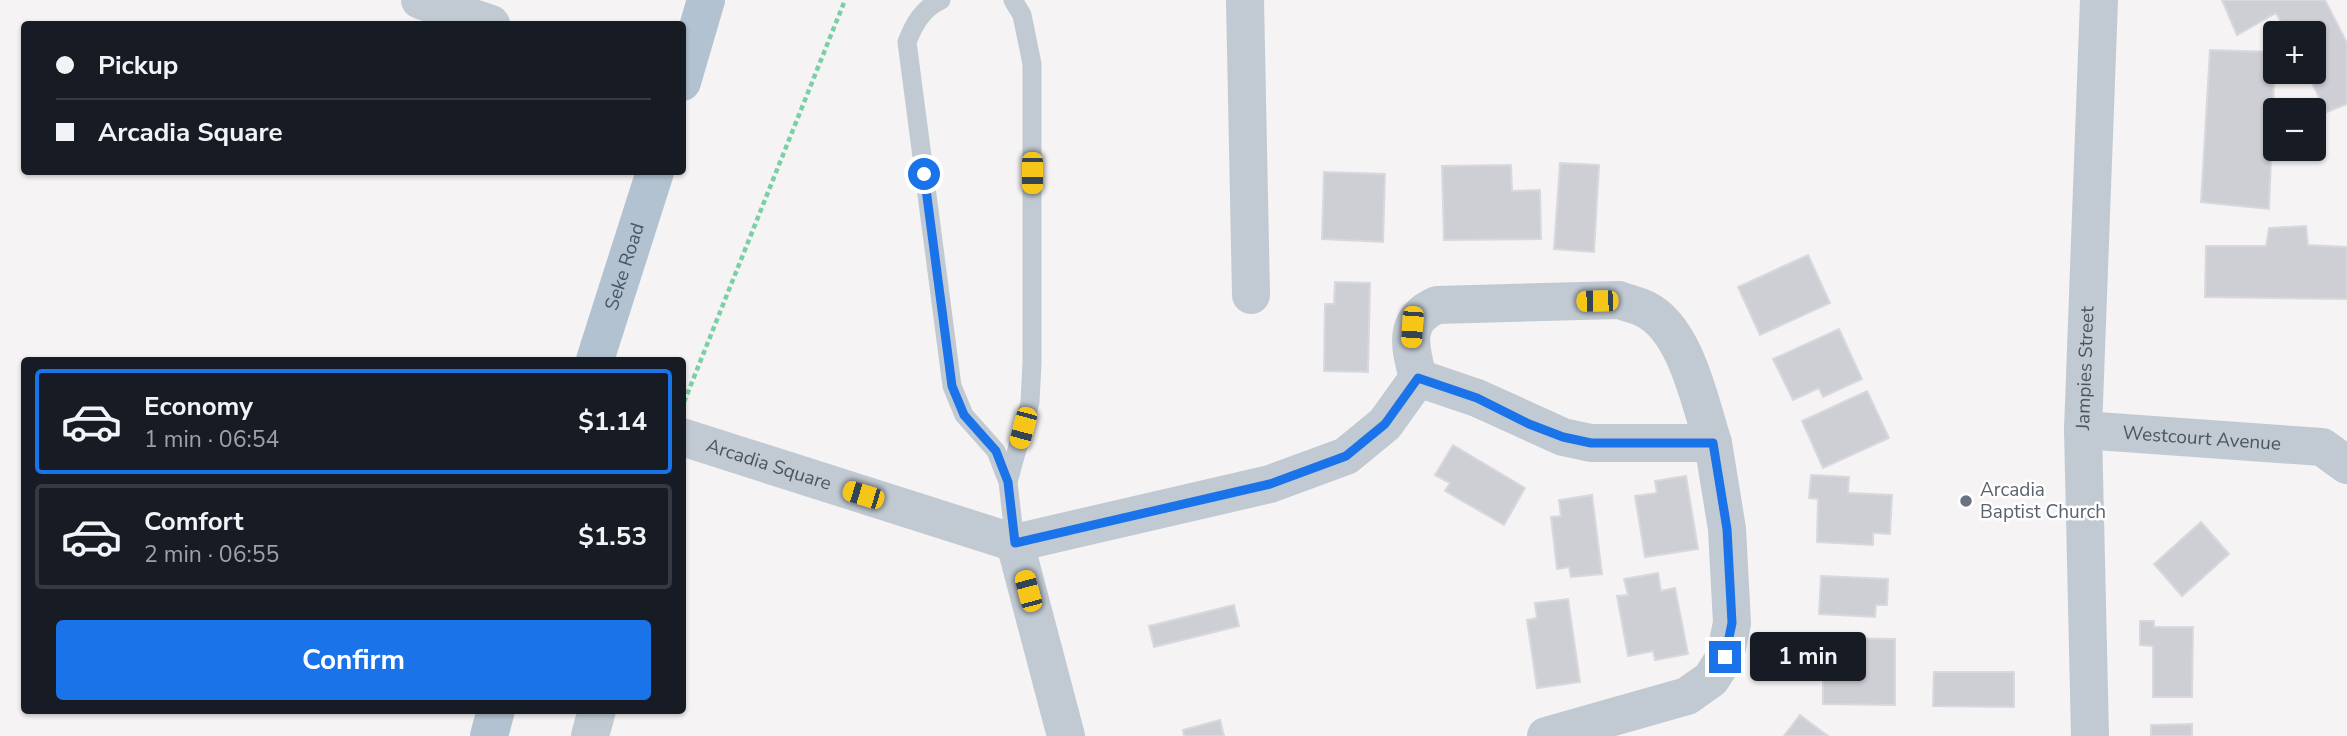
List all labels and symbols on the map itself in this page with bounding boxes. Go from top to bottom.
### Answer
car [1022,152,1043,194]
route start [908,158,940,190]
street label: Seke Road [599,220,651,314]
car [1576,290,1619,312]
car [1401,305,1424,349]
street label: Jampies Street [2070,305,2101,432]
car [1008,405,1039,451]
street label: Westcourt Avenue [2122,420,2282,457]
street label: Arcadia Square [703,432,835,497]
place label: Arcadia Baptist Church [1980,477,2106,525]
car [840,479,887,511]
marker: Arcadia Baptist Church [1958,493,1974,509]
car [1013,568,1044,614]
callout: 1 min [1750,632,1865,682]
route end [1709,641,1741,673]

